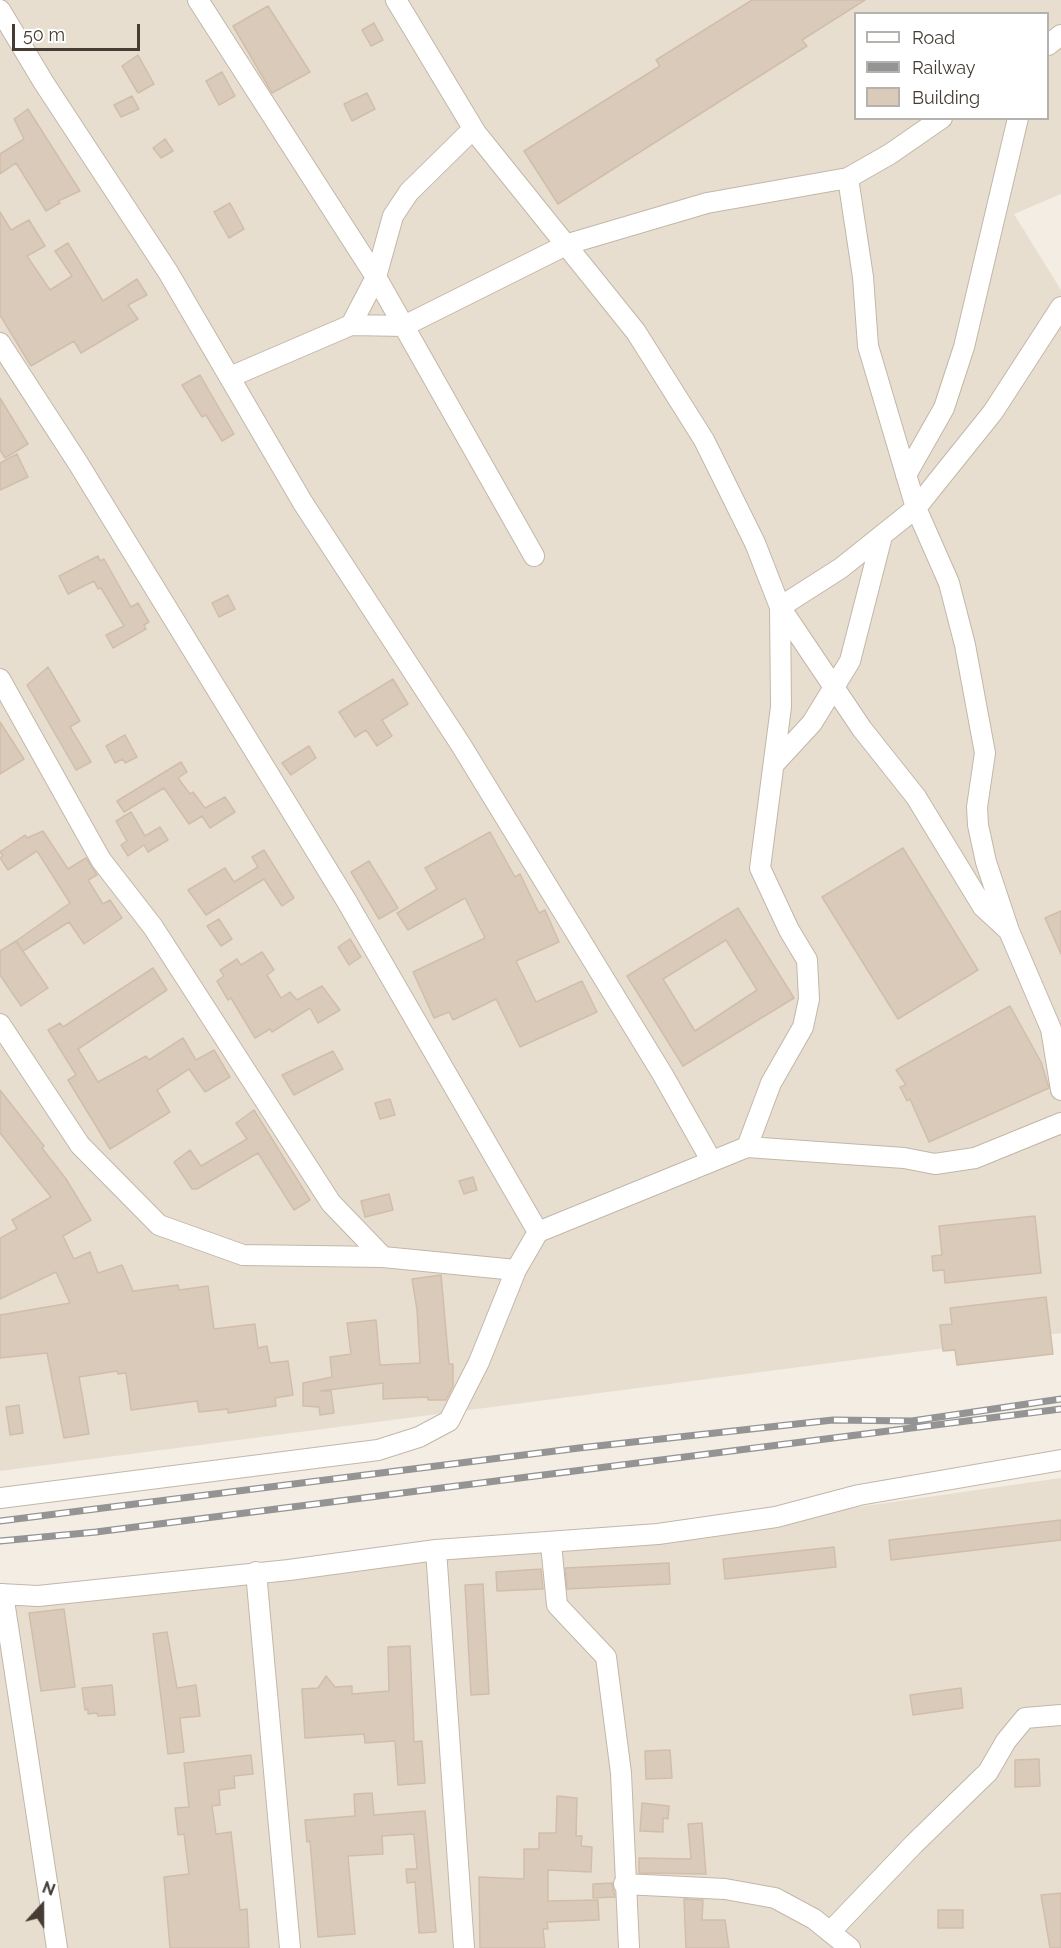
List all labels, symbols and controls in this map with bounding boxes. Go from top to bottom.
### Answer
scale bar [15,12,142,50]
legend [854,12,1049,120]
text: 50 m [23,24,65,45]
text: Road [912,27,955,48]
text: Railway [912,57,976,78]
text: Building [912,87,980,108]
north arrow [12,1876,72,1936]
text: N [40,1878,58,1900]

